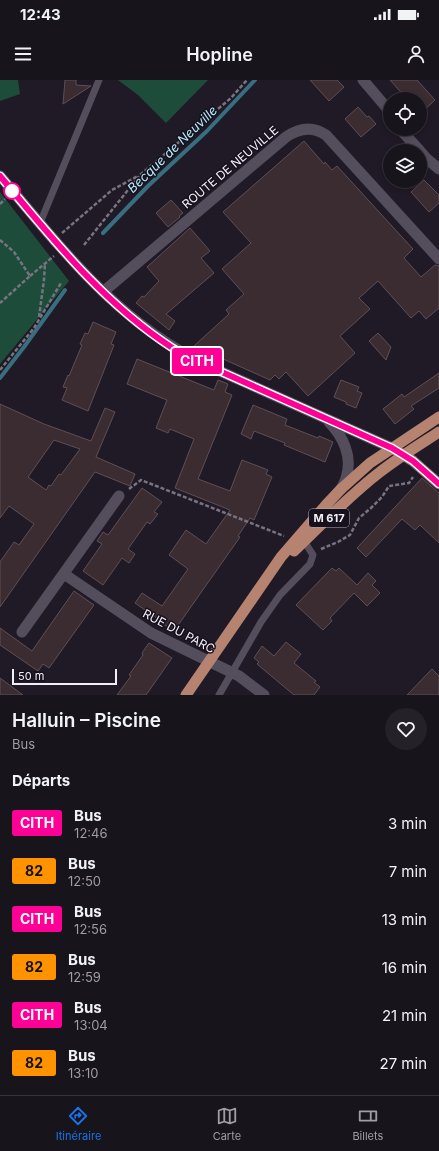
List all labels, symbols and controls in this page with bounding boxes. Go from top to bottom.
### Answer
text: 12:43 [20,5,61,24]
icon: menu [12,43,34,65]
icon: person [405,43,427,65]
text: Hopline [186,44,253,65]
map controls [383,92,427,188]
button: locate [383,92,427,136]
water label: Becque de Neuville [124,102,220,196]
street label: ROUTE DE NEUVILLE [179,122,281,212]
button: layers [383,144,427,188]
unlabelled marker [3,182,21,200]
line badge: CITH [169,348,225,374]
text: CITH [180,352,214,369]
road number: M 617 [309,509,349,527]
street label: RUE DU PARC [140,606,218,656]
scale bar [12,667,117,686]
text: 50 m [18,669,44,683]
button: heart [385,708,427,750]
text: Halluin – Piscine [12,709,161,732]
text: Bus [12,736,35,752]
text: Départs [12,771,70,790]
text: Bus [74,806,102,825]
text: CITH [20,814,54,831]
text: 3 min [388,814,427,833]
text: 12:46 [74,825,108,841]
text: Bus [68,854,96,873]
text: 82 [25,862,43,879]
text: 7 min [389,862,427,881]
text: 12:50 [68,873,101,889]
text: Bus [74,902,102,921]
text: CITH [20,910,54,927]
text: 13 min [382,910,427,929]
text: 12:56 [74,921,107,937]
text: Bus [68,950,96,969]
text: 82 [25,958,43,975]
text: 16 min [382,958,427,977]
text: 12:59 [68,969,101,985]
text: Bus [74,998,102,1017]
text: CITH [20,1006,54,1023]
text: 21 min [382,1006,427,1025]
text: 13:04 [74,1017,108,1033]
text: Bus [68,1046,96,1065]
text: 82 [25,1054,43,1071]
text: 27 min [380,1054,427,1073]
text: 13:10 [68,1065,99,1081]
tab: Itinéraire [56,1105,101,1143]
tab: Carte [213,1105,241,1143]
tab: Billets [352,1105,383,1143]

